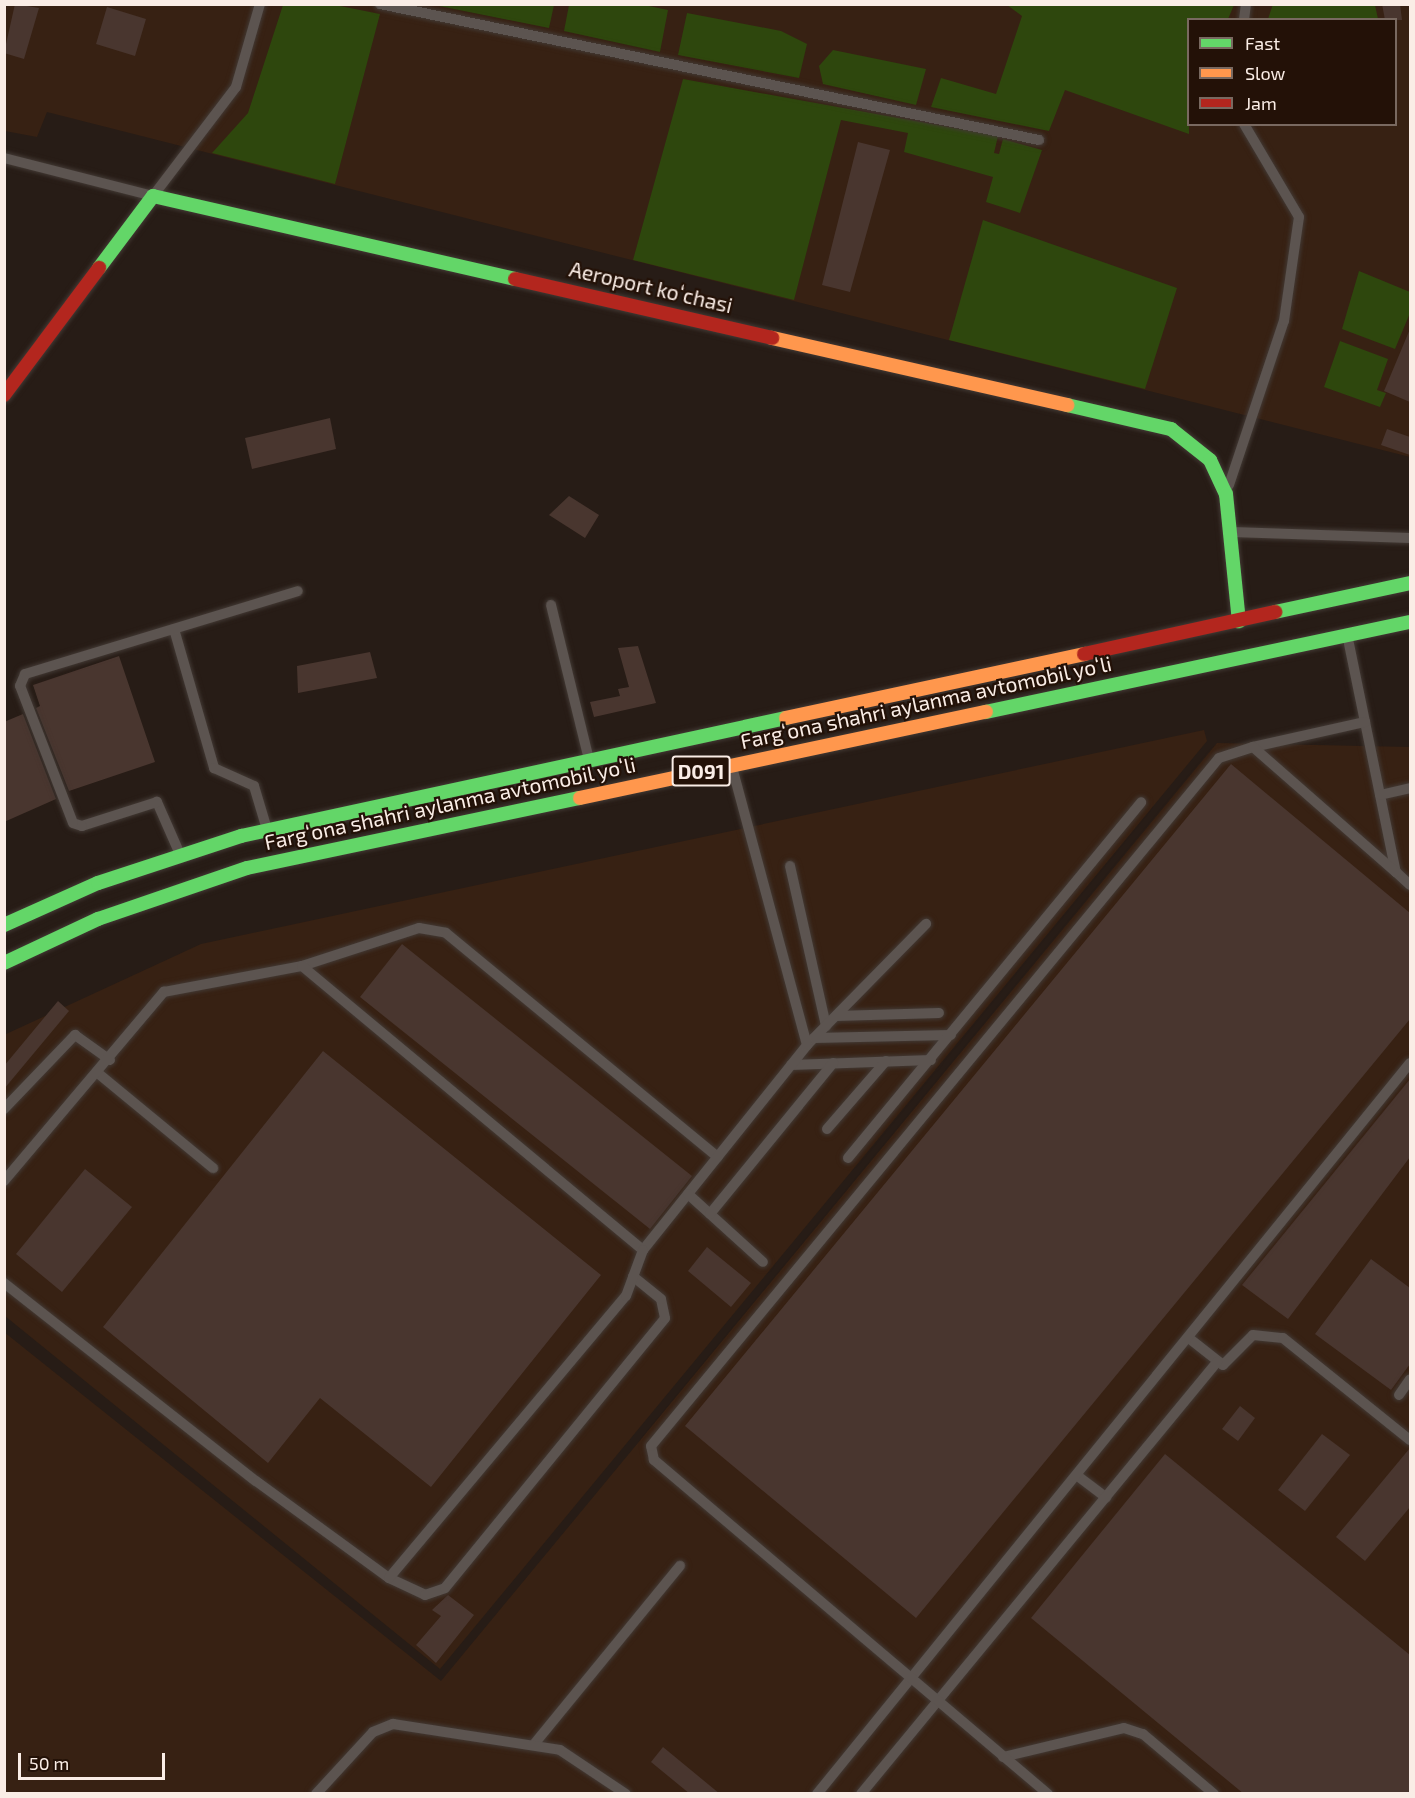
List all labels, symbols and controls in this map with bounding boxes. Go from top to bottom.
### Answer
legend [1187,18,1397,126]
text: Fast [1245,32,1280,54]
text: Slow [1245,62,1285,84]
text: Jam [1245,92,1277,114]
street label: Aeroport koʻchasi [567,256,735,318]
street label: Fargʻona shahri aylanma avtomobil yoʻli [738,650,1114,754]
street label: Fargʻona shahri aylanma avtomobil yoʻli [262,751,638,855]
road number: D091 [671,754,731,788]
scale bar [21,1741,168,1779]
text: 50 m [29,1752,69,1774]

